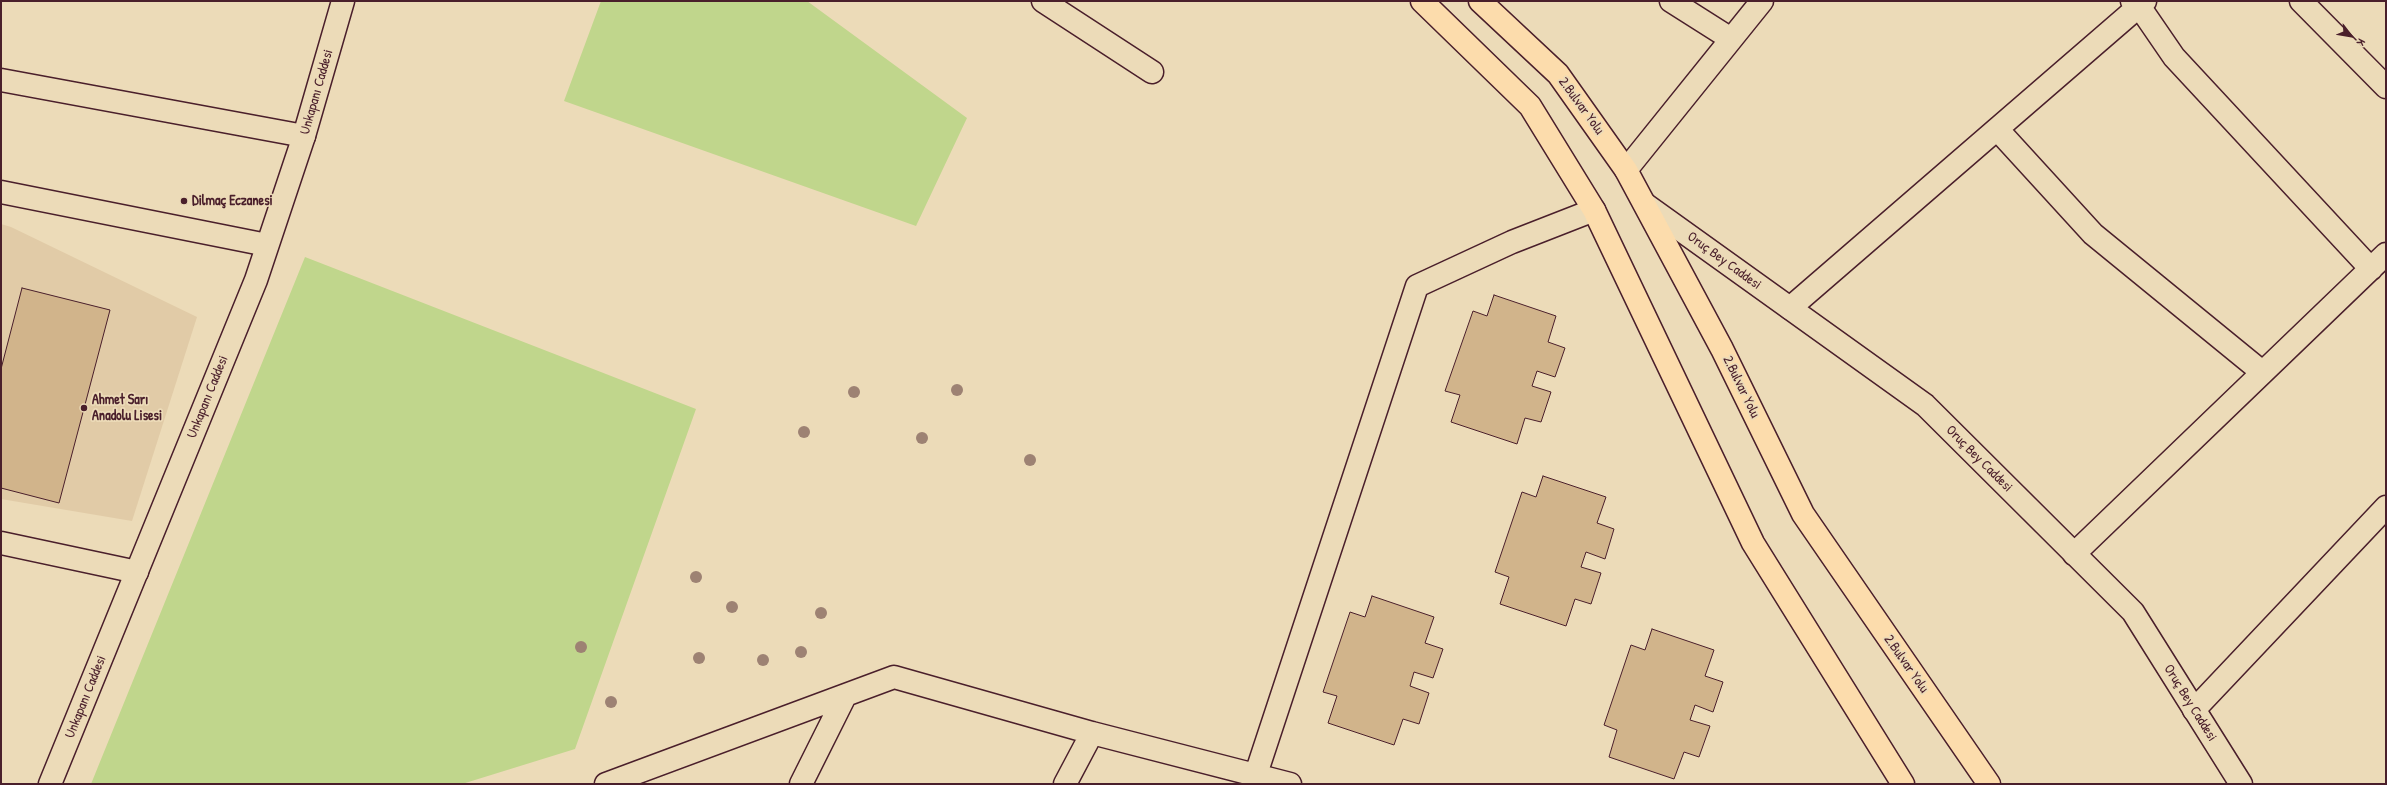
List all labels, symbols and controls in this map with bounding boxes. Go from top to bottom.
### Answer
north arrow [2331,16,2371,56]
text: K [2354,36,2369,48]
street label: Unkapanı Caddesi [297,48,337,136]
street label: 2.Bulvar Yolu [1555,74,1607,138]
place label: Dilmaç Eczanesi [192,193,273,209]
marker: Dilmaç Eczanesi [179,196,189,206]
street label: Oruç Bey Caddesi [1684,229,1764,293]
street label: Unkapanı Caddesi [184,353,232,441]
street label: 2.Bulvar Yolu [1719,353,1763,421]
place label: Ahmet Sarı Anadolu Lisesi [92,392,162,424]
marker: Ahmet Sarı Anadolu Lisesi [79,403,89,413]
street label: Oruç Bey Caddesi [1942,422,2016,496]
street label: 2.Bulvar Yolu [1880,632,1932,696]
street label: Unkapanı Caddesi [62,653,110,741]
street label: Oruç Bey Caddesi [2160,661,2220,745]

